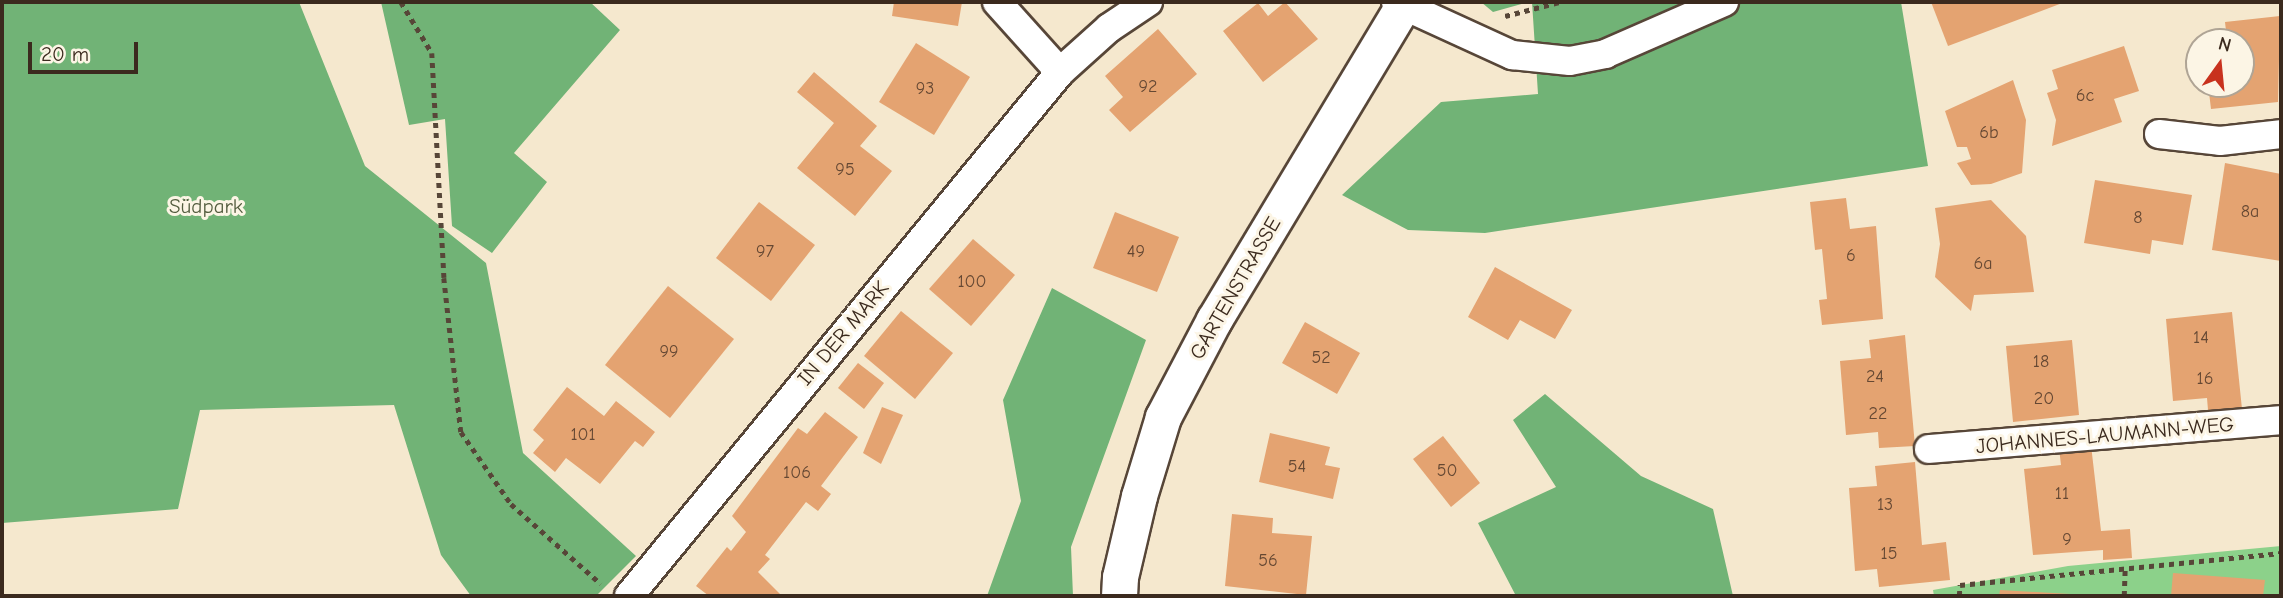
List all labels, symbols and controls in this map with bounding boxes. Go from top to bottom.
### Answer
scale bar [32,28,142,72]
north arrow [2185,28,2255,98]
text: N [2216,32,2234,57]
text: 20 m [41,42,89,66]
house number: 92 [1139,76,1157,98]
house number: 93 [916,78,934,100]
house number: 6c [2076,85,2094,107]
house number: 6b [1979,122,1999,144]
house number: 95 [835,159,855,181]
park label: Südpark [169,193,243,219]
house number: 8a [2241,201,2259,223]
house number: 8 [2133,207,2143,229]
street label: GARTENSTRASSE [1184,212,1286,364]
house number: 97 [756,241,774,263]
house number: 49 [1127,241,1145,263]
house number: 6 [1846,245,1856,267]
house number: 6a [1973,253,1993,275]
house number: 100 [957,271,987,293]
street label: IN DER MARK [792,276,894,390]
house number: 14 [2193,327,2209,349]
house number: 99 [659,341,679,363]
house number: 52 [1311,347,1331,369]
house number: 18 [2033,351,2049,373]
house number: 24 [1866,366,1884,388]
house number: 16 [2197,368,2213,390]
house number: 20 [2034,388,2054,410]
house number: 22 [1869,403,1887,425]
street label: JOHANNES-LAUMANN-WEG [1975,411,2235,459]
house number: 101 [570,424,596,446]
house number: 54 [1288,456,1306,478]
house number: 50 [1437,460,1457,482]
house number: 106 [783,462,811,484]
house number: 11 [2055,483,2069,505]
house number: 13 [1877,494,1893,516]
house number: 9 [2062,529,2072,551]
house number: 15 [1881,543,1897,565]
house number: 56 [1258,550,1278,572]

